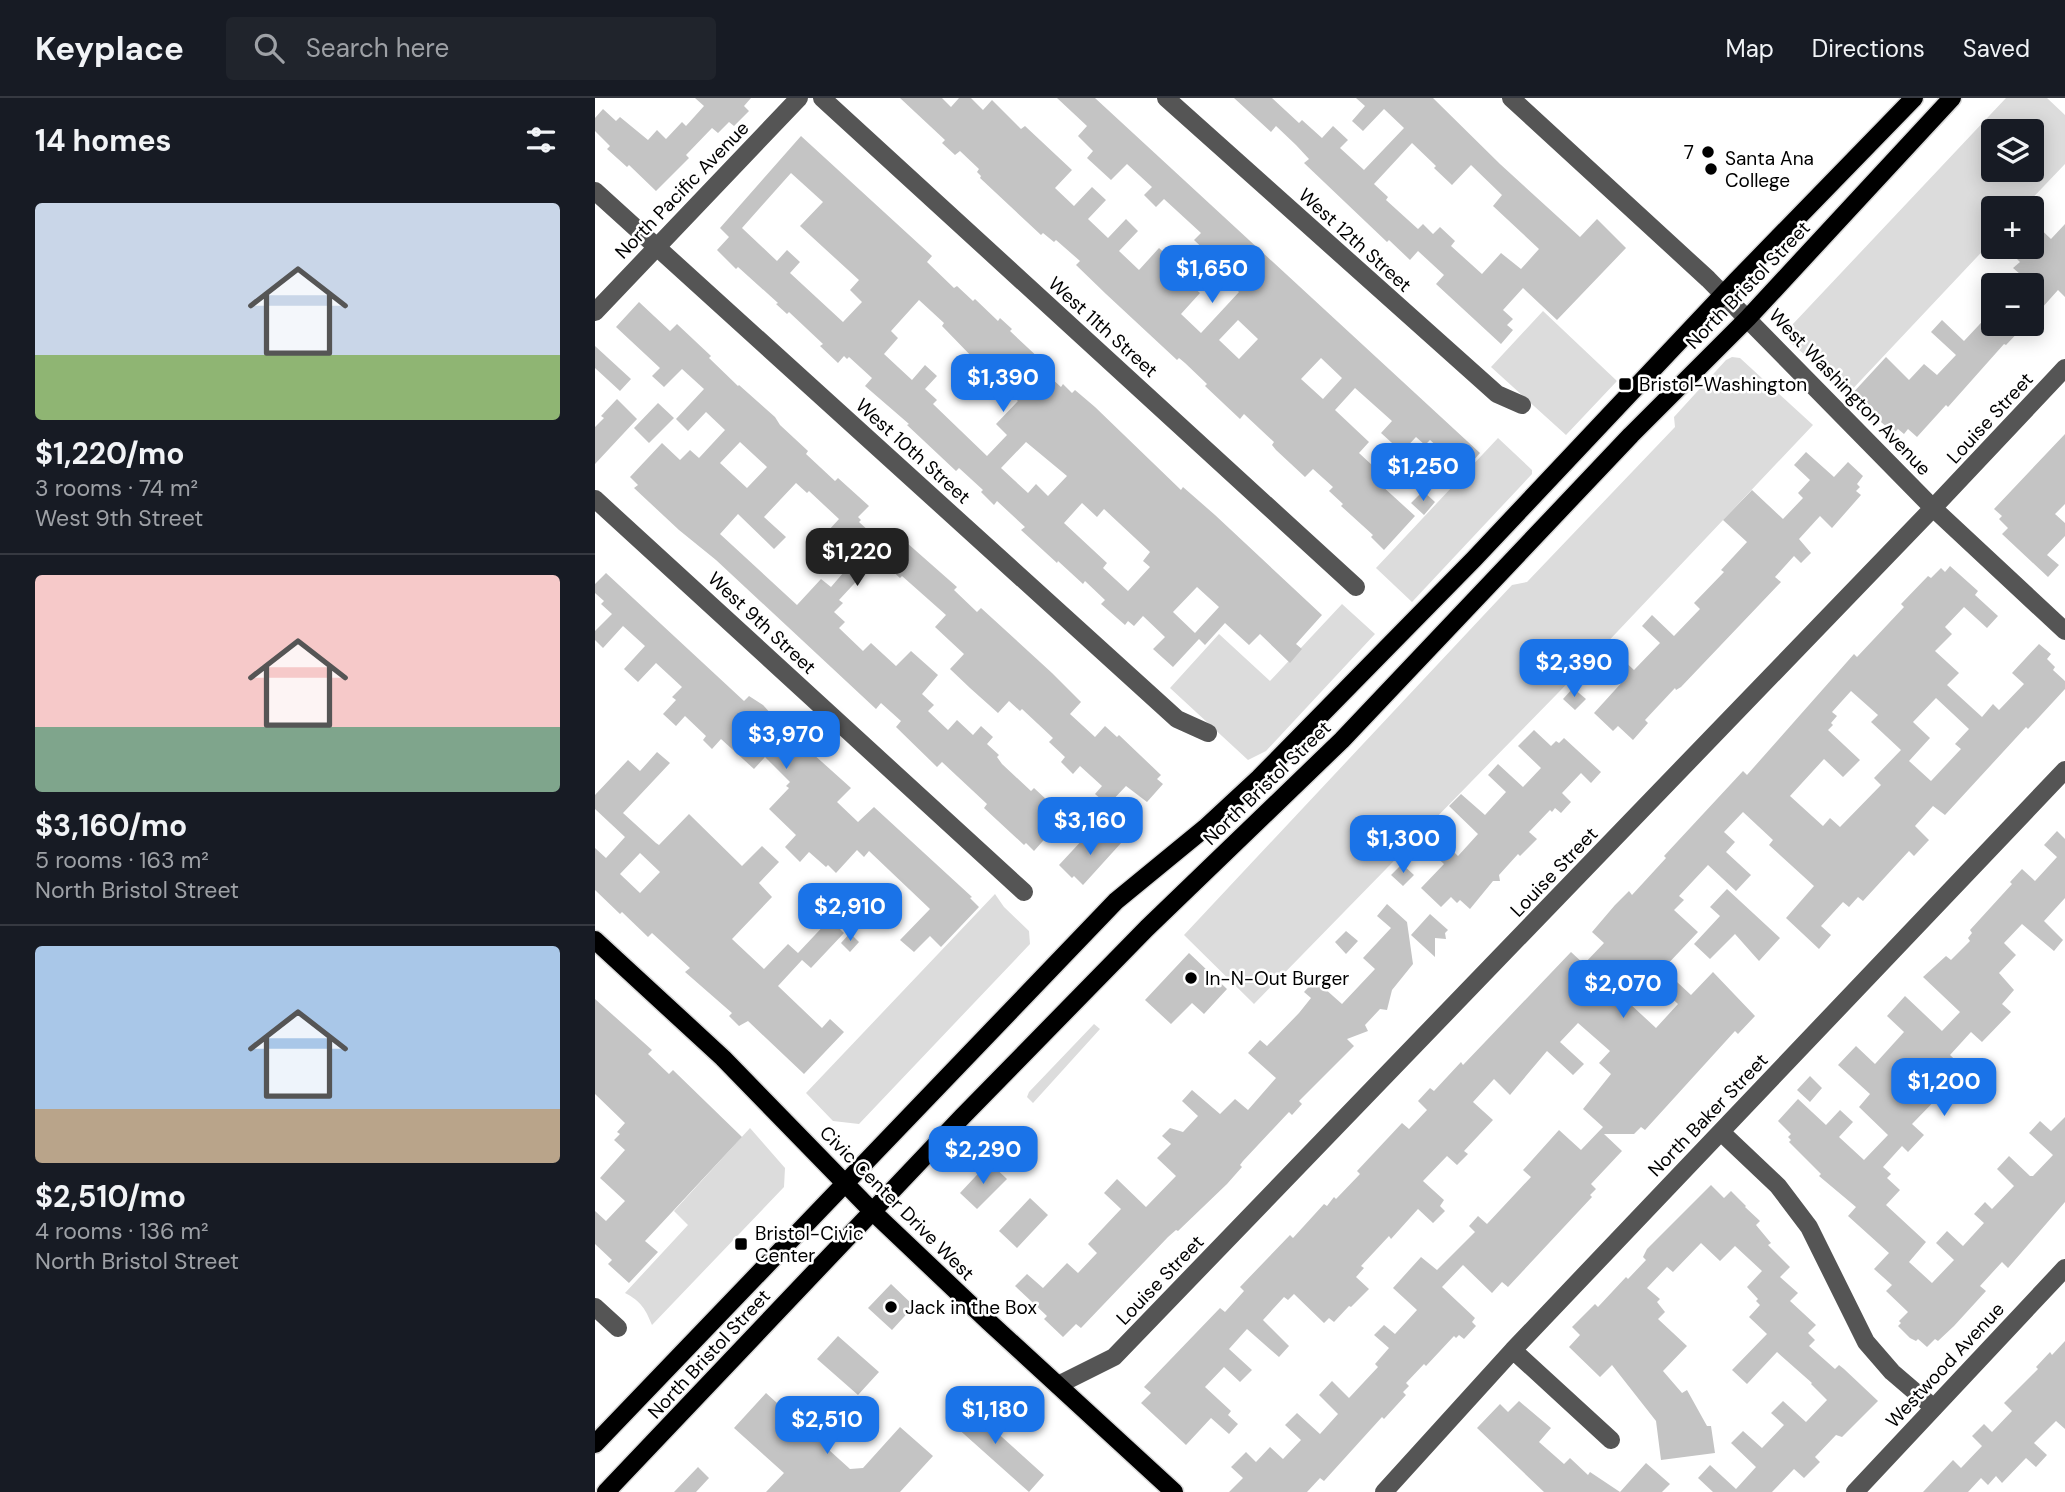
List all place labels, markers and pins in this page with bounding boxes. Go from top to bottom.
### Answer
place label: 7 [1684,140,1694,165]
marker: 7 [1700,144,1716,160]
place label: Santa Ana College [1725,146,1814,193]
marker: Santa Ana College [1703,161,1719,177]
pin: $1,650 [1155,246,1269,305]
pin: $1,390 [946,354,1060,414]
place label: Bristol-Washington [1639,372,1807,397]
marker: Bristol-Washington [1617,376,1633,392]
pin: $1,250 [1366,444,1480,503]
pin: $1,220 [800,528,914,588]
pin: $2,390 [1517,640,1631,699]
pin: $3,970 [729,712,843,771]
pin: $3,160 [1033,798,1147,857]
pin: $1,300 [1346,816,1460,875]
pin: $2,910 [793,884,907,943]
pin: $2,070 [1566,960,1680,1020]
place label: In-N-Out Burger [1205,966,1349,991]
marker: In-N-Out Burger [1183,970,1199,986]
pin: $1,200 [1887,1058,2001,1118]
pin: $2,290 [926,1126,1040,1186]
place label: Bristol-Civic Center [755,1221,864,1268]
marker: Bristol-Civic Center [733,1236,749,1252]
place label: Jack in the Box [905,1295,1037,1320]
marker: Jack in the Box [883,1299,899,1315]
pin: $1,180 [938,1386,1052,1446]
pin: $2,510 [770,1396,884,1456]

